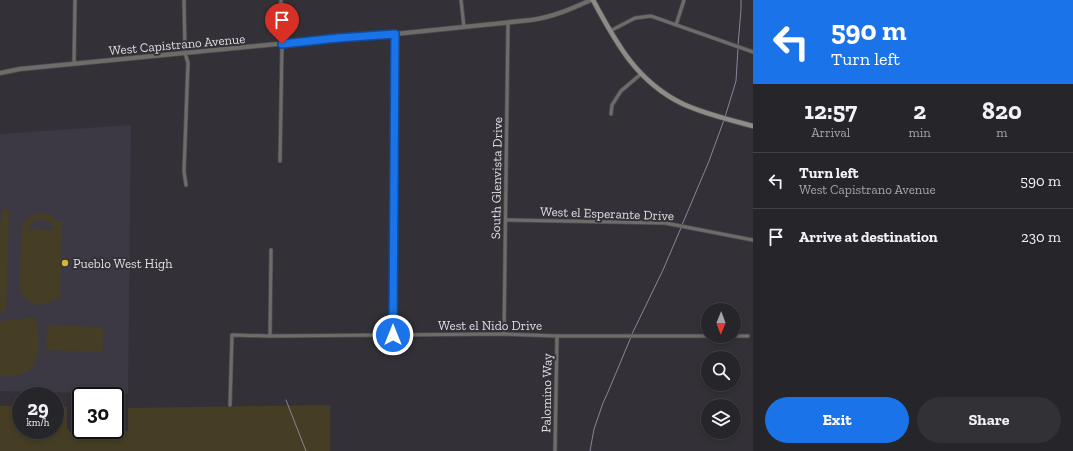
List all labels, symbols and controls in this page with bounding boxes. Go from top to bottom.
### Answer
pin [265,3,299,44]
icon: arrive [271,9,293,31]
text: 590 m [831,14,907,47]
icon: left [765,16,817,68]
street label: West Capistrano Avenue [108,31,246,58]
text: Turn left [831,48,900,70]
text: 12:57 [804,96,857,125]
text: 2 [913,96,926,125]
text: 820 [982,96,1022,125]
street label: South Glenvista Drive [488,117,505,239]
text: Arrival [811,125,850,140]
text: min [908,125,931,140]
text: m [996,125,1008,140]
text: Turn left [799,164,859,182]
icon: left [765,170,787,192]
text: 590 m [1020,172,1061,190]
text: West Capistrano Avenue [799,182,936,197]
street label: West el Esperante Drive [540,204,674,223]
icon: arrive [765,226,787,248]
text: Arrive at destination [799,228,938,246]
text: 230 m [1021,228,1061,246]
place label: Pueblo West High [73,256,173,271]
marker: Pueblo West High [60,258,70,268]
north arrow [701,303,741,343]
map controls [701,303,741,439]
position arrow [372,314,414,356]
street label: West el Nido Drive [438,318,542,333]
button: search [701,351,741,391]
street label: Palomino Way [538,353,555,433]
speed limit sign: 30 [72,387,124,439]
text: 29 [27,396,49,420]
button: Exit [765,397,909,443]
button: Share [917,397,1061,443]
button: layers [701,399,741,439]
text: km/h [27,417,49,429]

